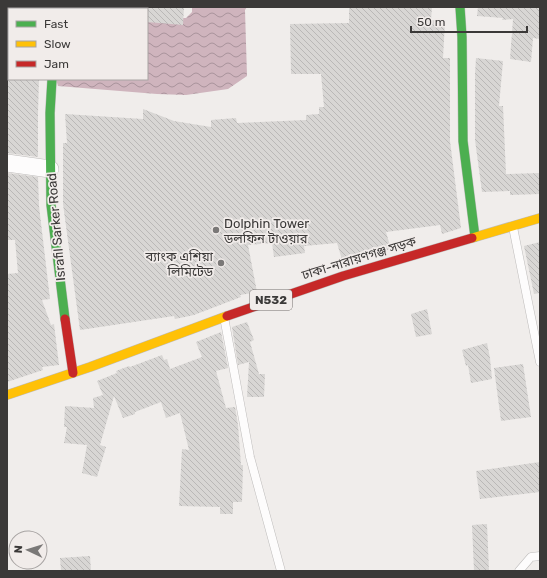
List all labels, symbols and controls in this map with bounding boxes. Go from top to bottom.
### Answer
legend [8,8,148,80]
scale bar [411,8,527,34]
text: 50 m [417,15,445,29]
text: Fast [44,17,68,31]
text: Slow [44,37,71,51]
text: Jam [44,57,69,71]
street label: Israfil Sarker Road [44,172,68,282]
place label: Dolphin Tower ডলফিন টাওয়ার [223,216,309,246]
marker: Dolphin Tower ডলফিন টাওয়ার [211,225,221,235]
street label: ঢাকা-নারায়ণগঞ্জ সড়ক [299,233,418,283]
place label: ব্যাংক এশিয়া লিমিটেড [145,249,214,279]
marker: ব্যাংক এশিয়া লিমিটেড [216,258,226,268]
road number: N532 [250,290,292,310]
north arrow [8,530,48,570]
text: N [12,545,25,554]

